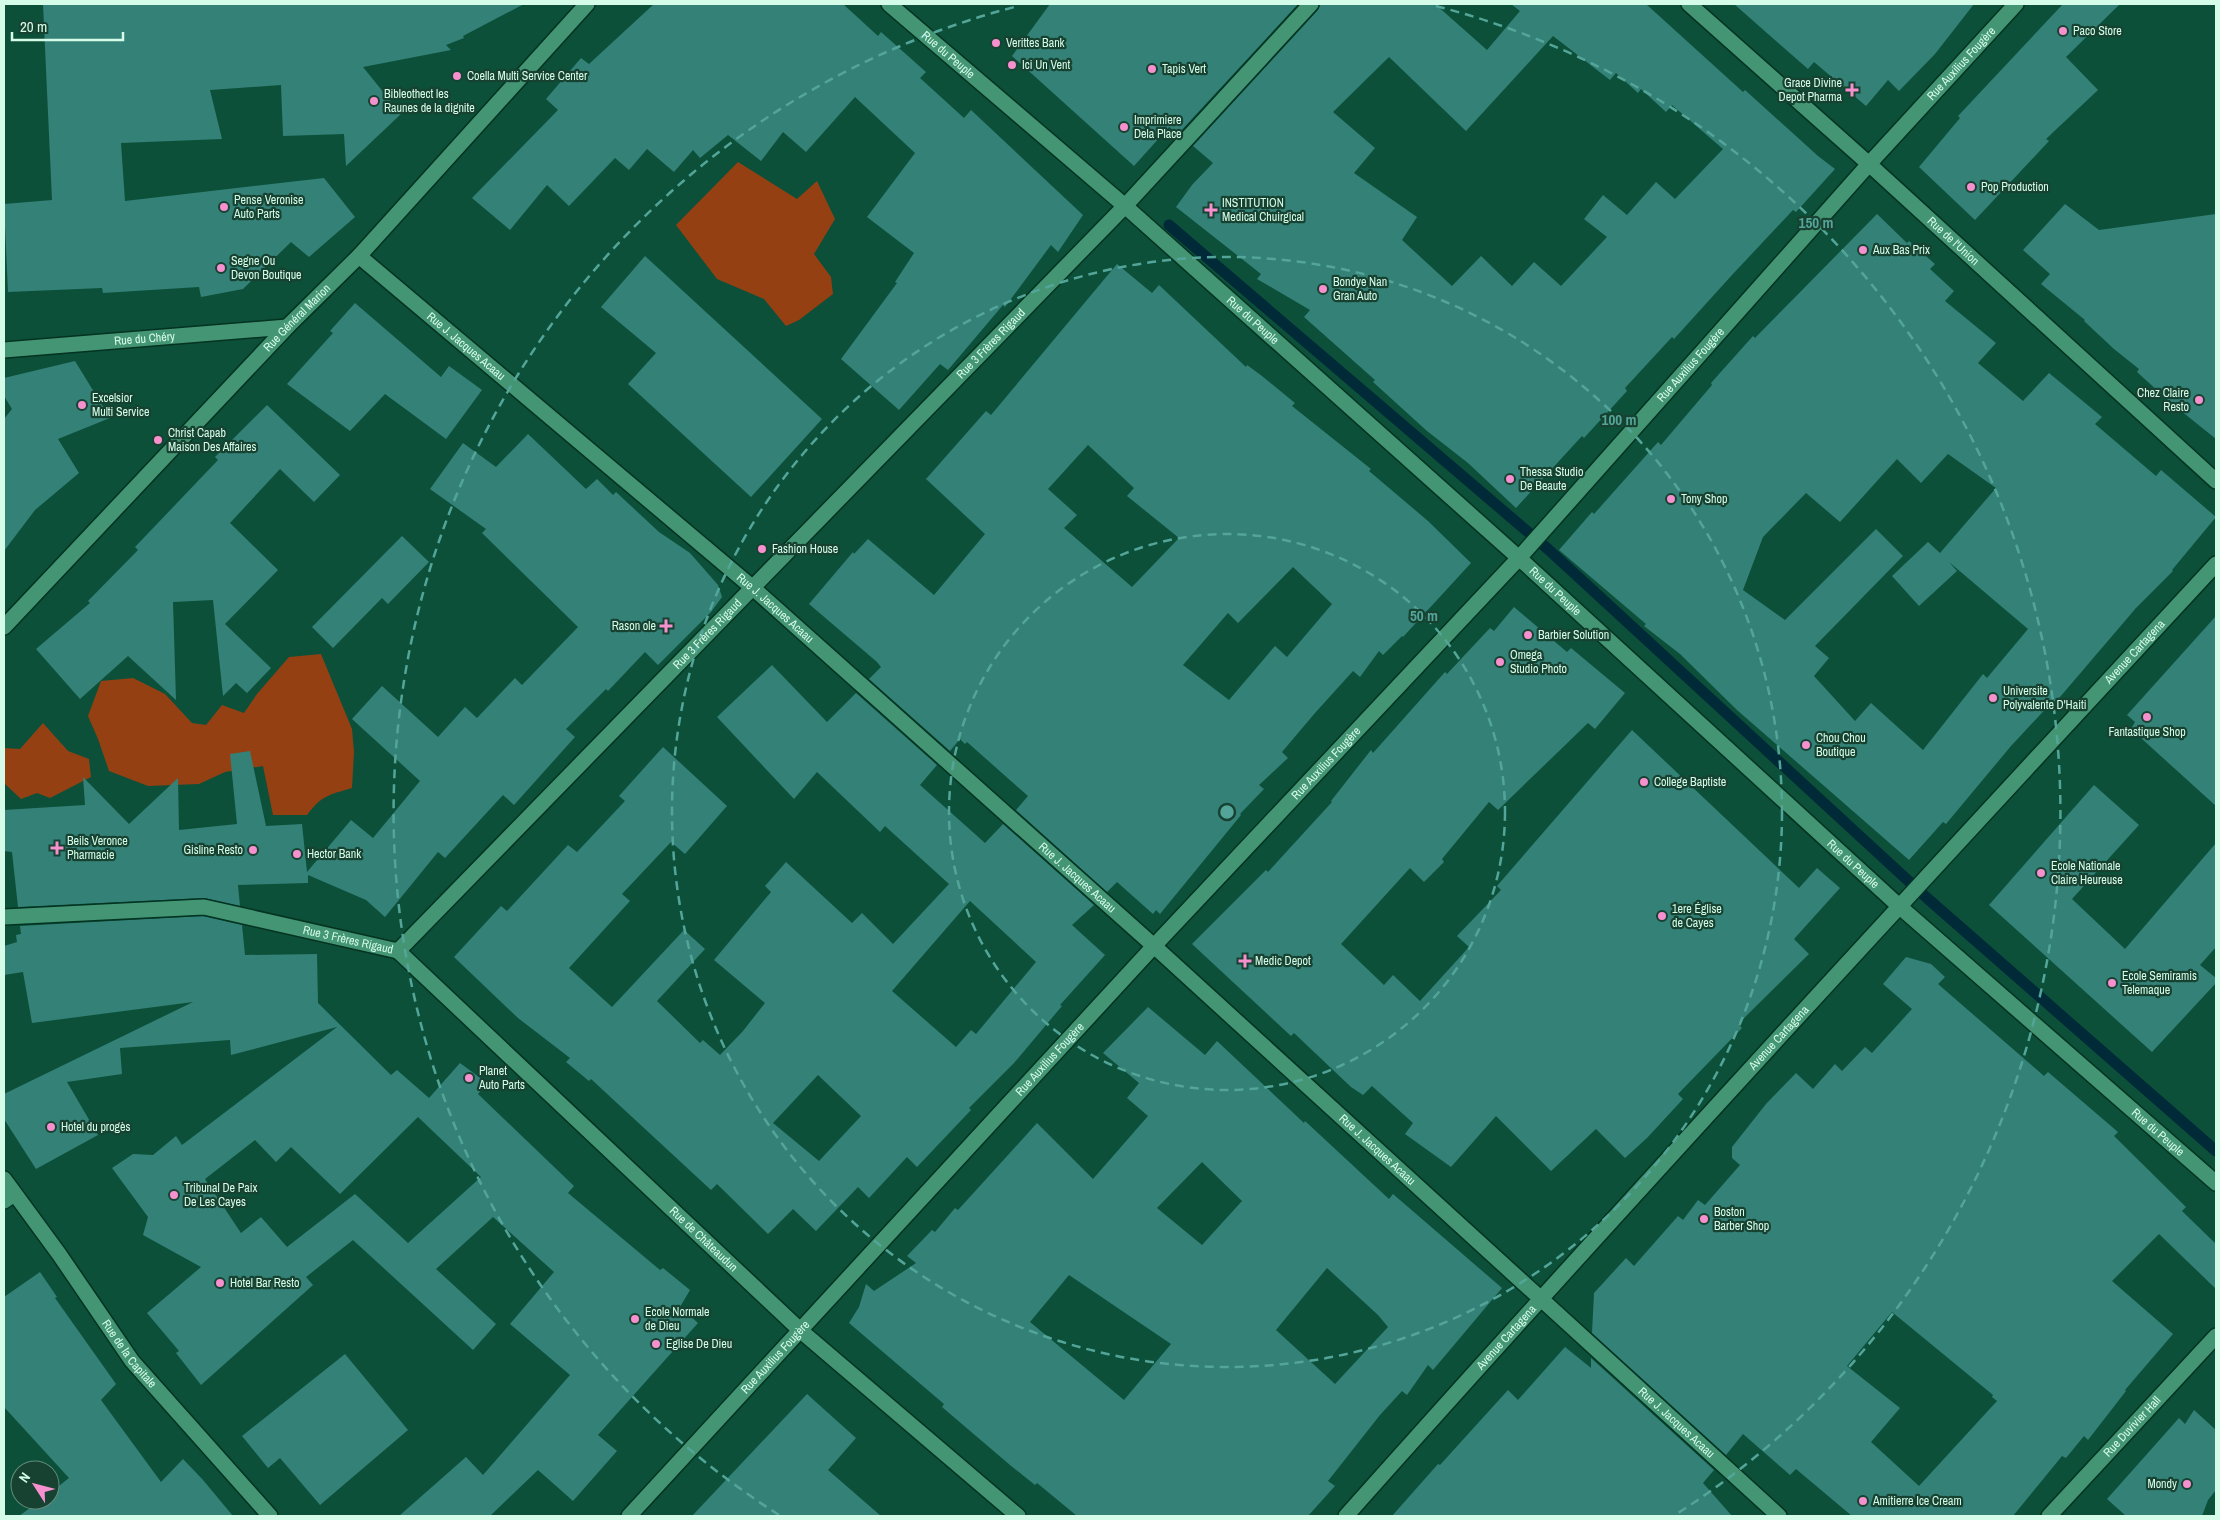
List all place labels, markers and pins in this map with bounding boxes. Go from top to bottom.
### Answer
place label: Paco Store [2073,23,2122,39]
marker: Paco Store [2057,25,2069,37]
place label: Verittes Bank [1006,35,1065,51]
marker: Verittes Bank [990,37,1002,49]
place label: Ici Un Vent [1022,57,1070,73]
marker: Ici Un Vent [1006,59,1018,71]
place label: Tapis Vert [1162,61,1206,77]
marker: Tapis Vert [1146,63,1158,75]
place label: Coella Multi Service Center [467,68,588,84]
marker: Coella Multi Service Center [451,70,463,82]
place label: Grace Divine Depot Pharma [1779,75,1843,105]
marker: Grace Divine Depot Pharma [1846,84,1858,96]
place label: Bibleothect les Raunes de la dignite [384,86,475,116]
marker: Bibleothect les Raunes de la dignite [368,95,380,107]
place label: Imprimiere Dela Place [1134,112,1182,142]
marker: Imprimiere Dela Place [1118,121,1130,133]
place label: Pop Production [1981,179,2049,195]
marker: Pop Production [1965,181,1977,193]
place label: Pense Veronise Auto Parts [233,192,303,222]
place label: INSTITUTION Medical Chuirgical [1222,195,1304,225]
marker: Pense Veronise Auto Parts [218,201,230,213]
marker: INSTITUTION Medical Chuirgical [1204,203,1218,217]
place label: Aux Bas Prix [1872,242,1930,258]
marker: Aux Bas Prix [1857,244,1869,256]
place label: Segne Ou Devon Boutique [231,253,302,283]
marker: Segne Ou Devon Boutique [215,262,227,274]
place label: Bondye Nan Gran Auto [1333,274,1387,304]
marker: Bondye Nan Gran Auto [1317,283,1329,295]
place label: Chez Claire Resto [2137,385,2189,415]
place label: Excelsior Multi Service [92,390,149,420]
marker: Chez Claire Resto [2193,394,2205,406]
marker: Excelsior Multi Service [76,399,88,411]
place label: Christ Capab Maison Des Affaires [168,425,257,455]
marker: Christ Capab Maison Des Affaires [152,434,164,446]
place label: Thessa Studio De Beaute [1520,464,1583,494]
marker: Thessa Studio De Beaute [1504,473,1516,485]
place label: Tony Shop [1681,491,1728,507]
marker: Tony Shop [1665,493,1677,505]
place label: Fashion House [772,541,838,557]
marker: Fashion House [756,543,768,555]
place label: Rason ole [612,618,656,634]
marker: Rason ole [660,620,672,632]
place label: Barbier Solution [1538,627,1609,643]
marker: Barbier Solution [1522,629,1534,641]
place label: Omega Studio Photo [1510,647,1567,677]
marker: Omega Studio Photo [1494,656,1506,668]
place label: Universite Polyvalente D'Haiti [2003,683,2086,713]
marker: Universite Polyvalente D'Haiti [1987,692,1999,704]
marker: Fantastique Shop [2141,711,2153,723]
place label: Fantastique Shop [2108,724,2186,740]
place label: Chou Chou Boutique [1816,730,1866,760]
marker: Chou Chou Boutique [1800,739,1812,751]
place label: College Baptiste [1654,774,1726,790]
marker: College Baptiste [1638,776,1650,788]
centre of rings [1218,803,1236,821]
place label: Beils Veronce Pharmacie [67,833,128,863]
marker: Beils Veronce Pharmacie [51,842,63,854]
place label: Gisline Resto [183,842,243,858]
marker: Gisline Resto [247,844,259,856]
place label: Hector Bank [307,846,361,862]
marker: Hector Bank [291,848,303,860]
place label: Ecole Nationale Claire Heureuse [2051,858,2123,888]
marker: Ecole Nationale Claire Heureuse [2035,867,2047,879]
place label: 1ere Église de Cayes [1672,901,1722,931]
marker: 1ere Église de Cayes [1656,910,1668,922]
place label: Medic Depot [1255,953,1311,969]
marker: Medic Depot [1239,955,1251,967]
place label: Ecole Semiramis Telemaque [2122,968,2197,998]
marker: Ecole Semiramis Telemaque [2106,977,2118,989]
place label: Planet Auto Parts [478,1063,525,1093]
marker: Planet Auto Parts [463,1072,475,1084]
place label: Hotel du progès [61,1119,131,1135]
marker: Hotel du progès [45,1121,57,1133]
place label: Tribunal De Paix De Les Cayes [184,1180,258,1210]
marker: Tribunal De Paix De Les Cayes [168,1189,180,1201]
place label: Boston Barber Shop [1714,1204,1769,1234]
marker: Boston Barber Shop [1698,1213,1710,1225]
place label: Hotel Bar Resto [230,1275,299,1291]
marker: Hotel Bar Resto [214,1277,226,1289]
place label: Ecole Normale de Dieu [645,1304,710,1334]
marker: Ecole Normale de Dieu [629,1313,641,1325]
place label: Eglise De Dieu [666,1336,732,1352]
marker: Eglise De Dieu [650,1338,662,1350]
place label: Mondy [2147,1476,2177,1492]
marker: Mondy [2181,1478,2193,1490]
place label: Amitierre Ice Cream [1872,1493,1962,1509]
marker: Amitierre Ice Cream [1857,1495,1869,1507]

